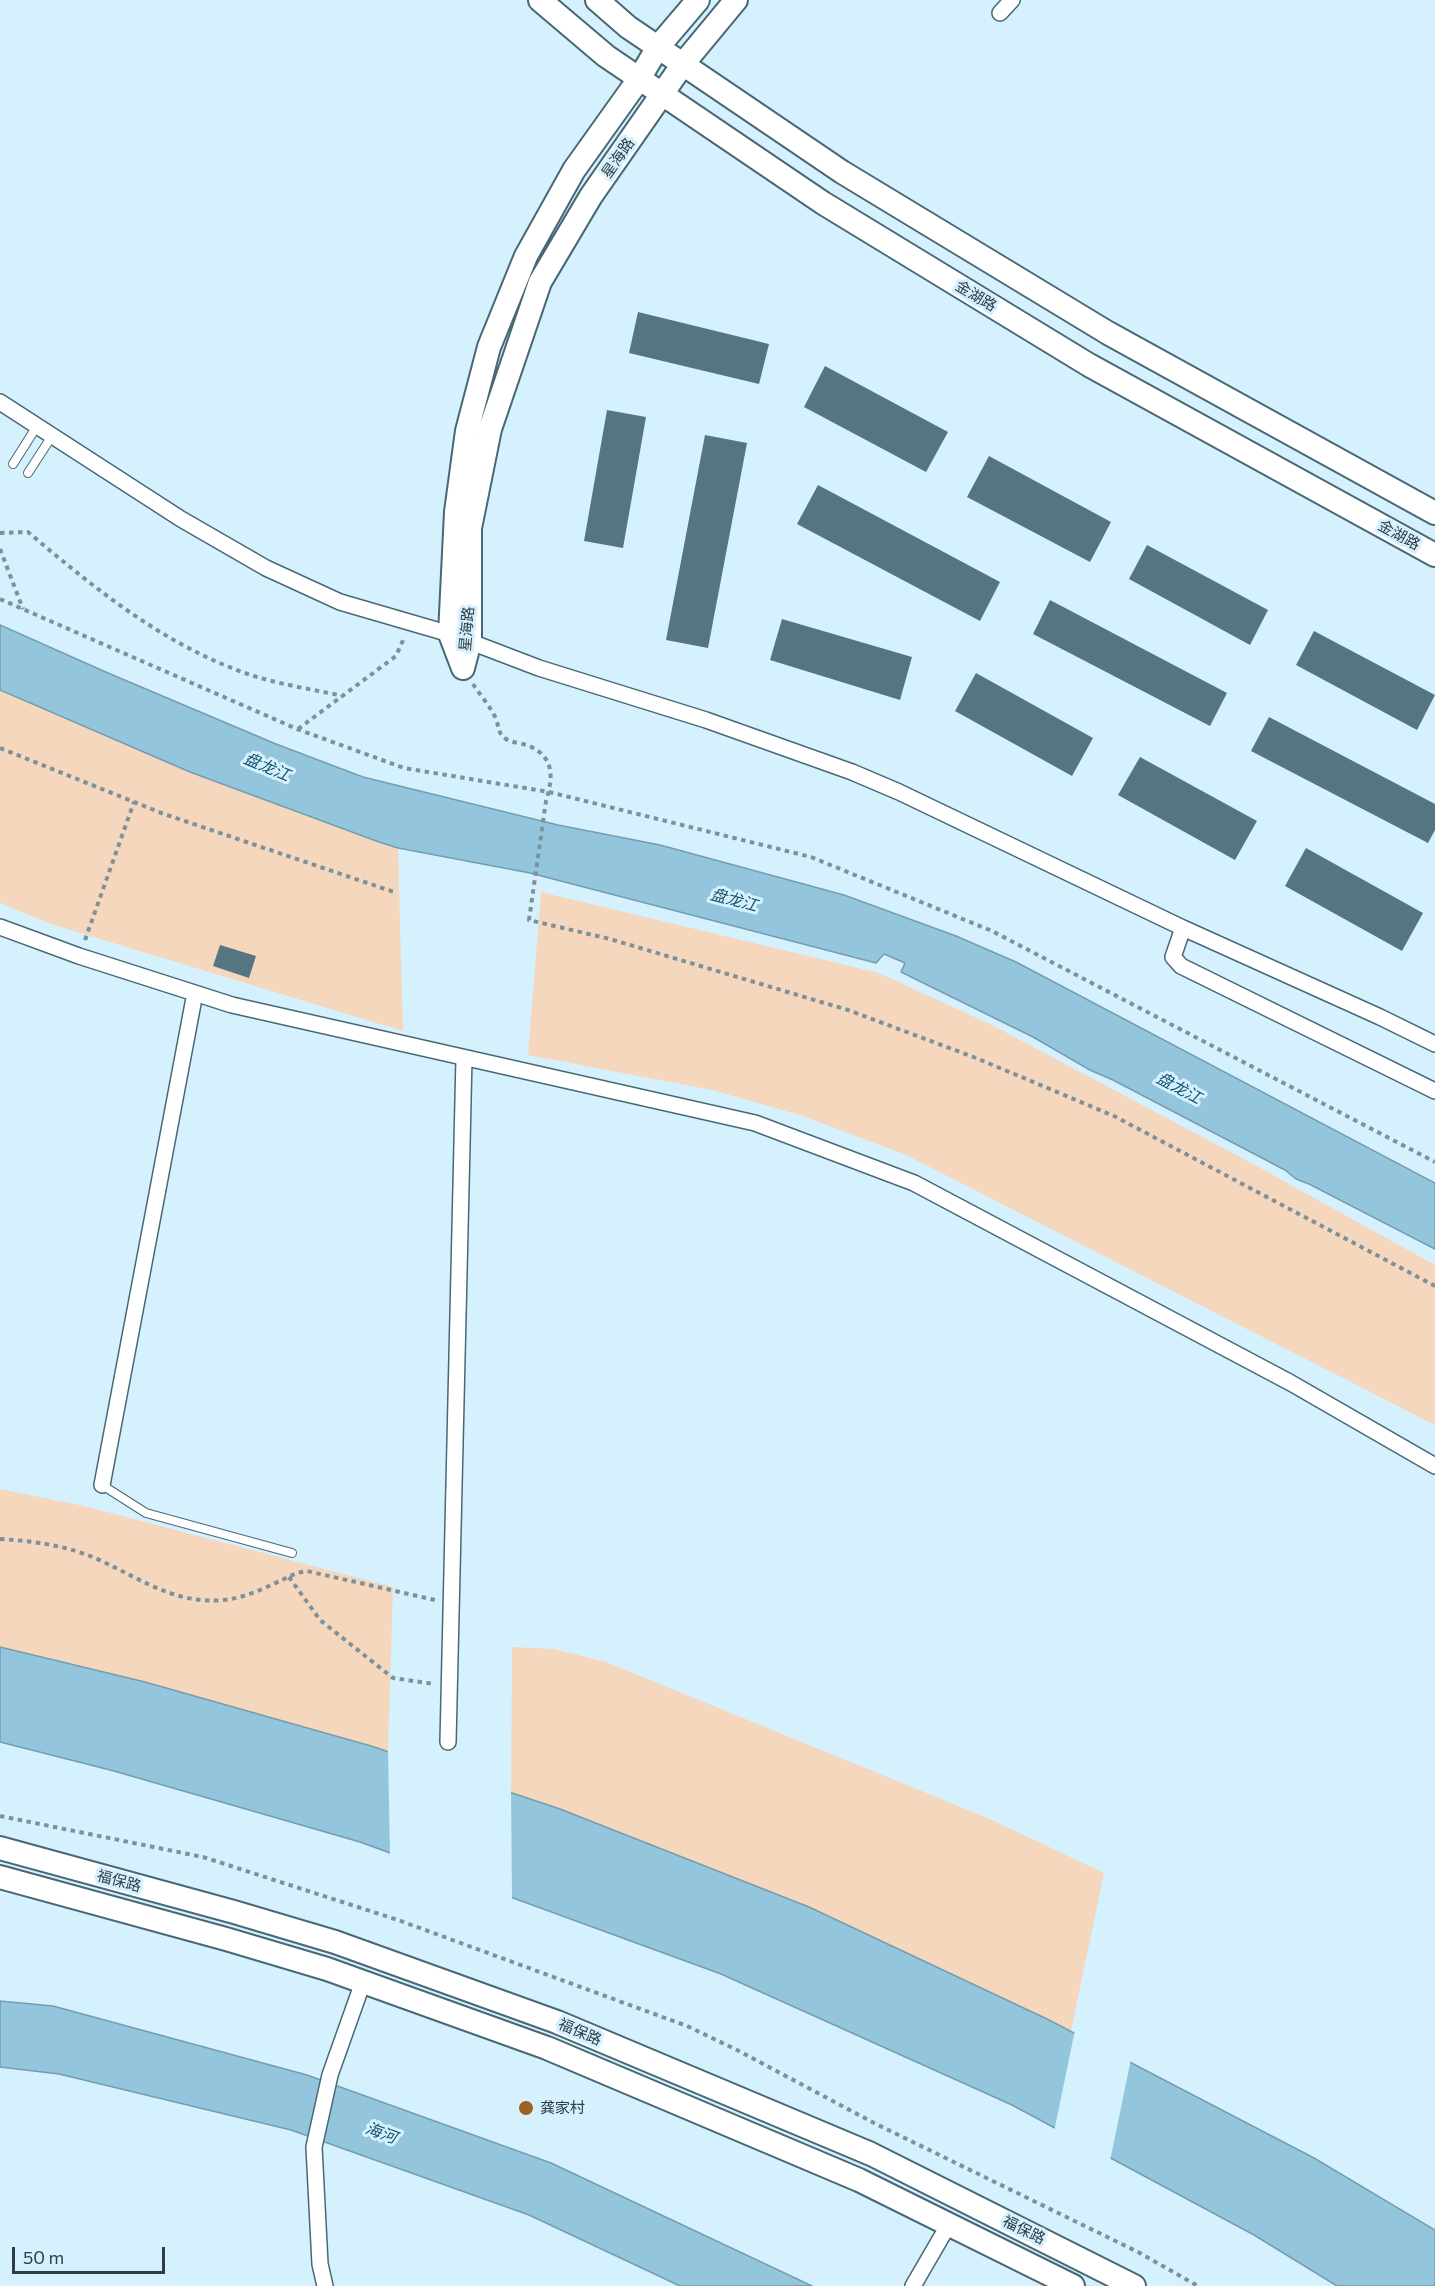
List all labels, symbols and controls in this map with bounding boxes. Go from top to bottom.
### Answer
street label: 星海路 [598,134,638,182]
street label: 金湖路 [952,277,1000,315]
street label: 金湖路 [1375,516,1423,554]
street label: 星海路 [456,606,478,652]
water label: 盘龙江 [241,749,293,785]
water label: 盘龙江 [708,885,760,915]
water label: 盘龙江 [1153,1068,1205,1108]
street label: 福保路 [95,1866,143,1896]
street label: 福保路 [556,2015,604,2049]
marker: 龚家村 [517,2099,535,2117]
place label: 龚家村 [540,2099,585,2117]
water label: 海河 [363,2119,399,2147]
street label: 福保路 [1000,2212,1048,2248]
scale bar [15,2235,168,2273]
text: 50 m [23,2246,64,2268]

